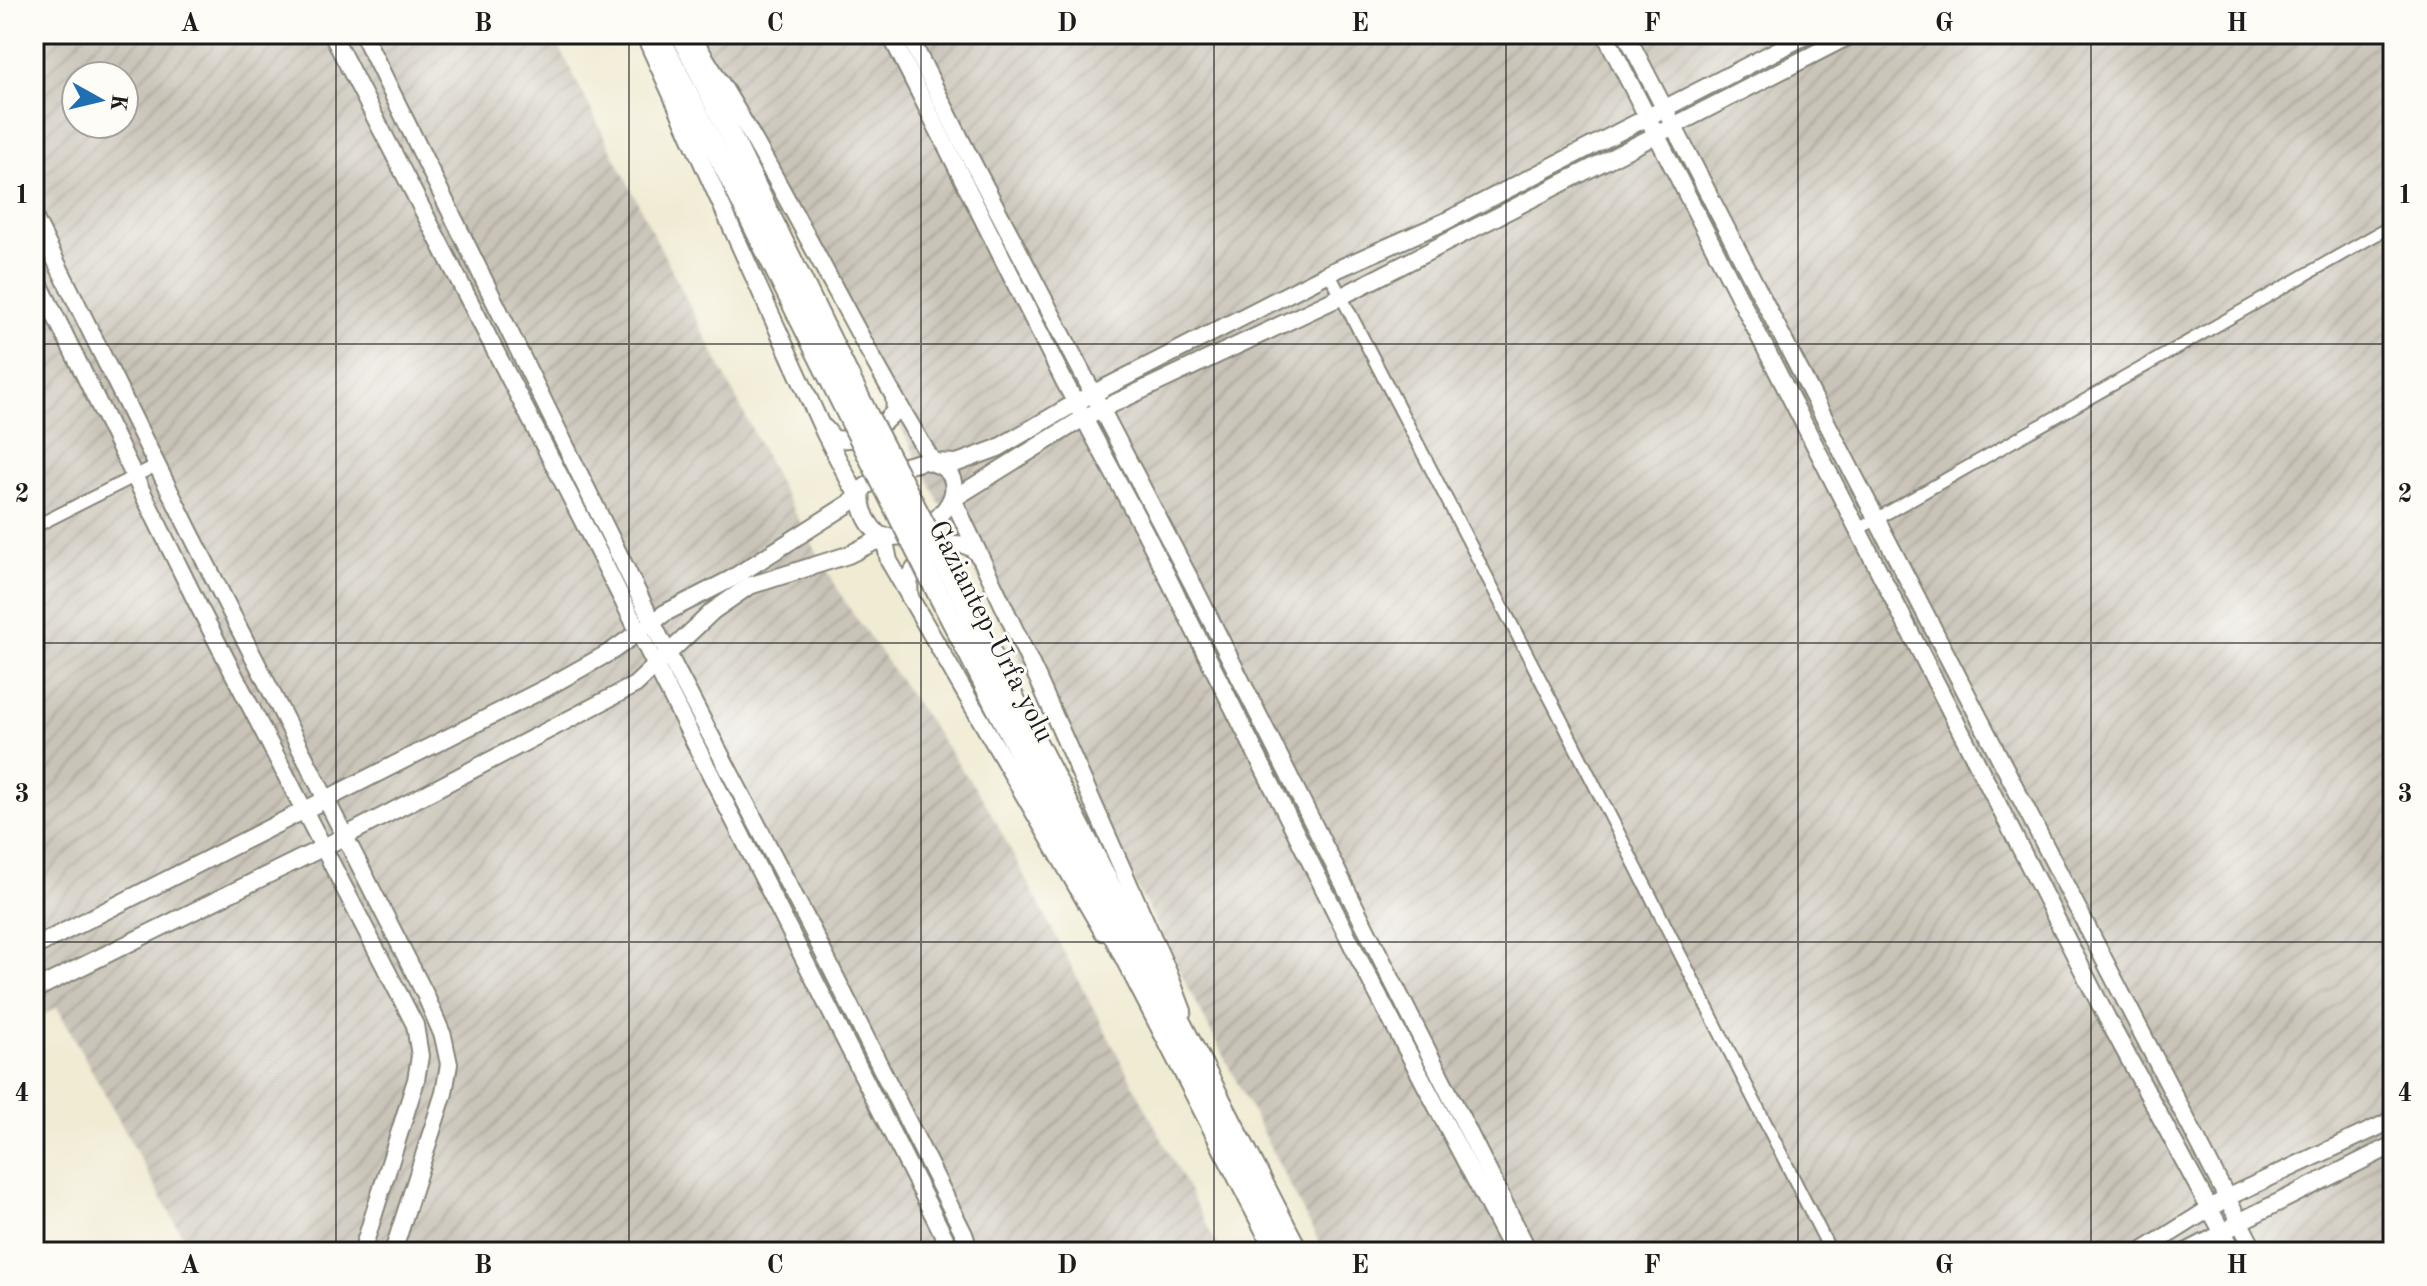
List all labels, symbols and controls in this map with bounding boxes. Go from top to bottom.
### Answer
text: A [180,11,200,37]
text: B [474,11,492,37]
text: C [766,11,784,37]
text: D [1057,11,1077,37]
text: E [1351,11,1369,37]
text: F [1643,11,1661,37]
text: G [1935,11,1953,37]
text: H [2226,11,2248,37]
north arrow [60,60,140,140]
text: K [106,93,130,112]
text: 1 [14,183,30,209]
text: 1 [2397,183,2413,209]
text: 2 [14,482,30,508]
text: 2 [2397,482,2413,508]
street label: Gaziantep-Urfa yolu [922,517,1058,747]
text: 3 [14,782,30,808]
text: 3 [2397,782,2413,808]
text: 4 [14,1081,30,1107]
text: 4 [2397,1081,2413,1107]
text: A [180,1253,200,1279]
text: B [474,1253,492,1279]
text: C [766,1253,784,1279]
text: D [1057,1253,1077,1279]
text: E [1351,1253,1369,1279]
text: F [1643,1253,1661,1279]
text: G [1935,1253,1953,1279]
text: H [2226,1253,2248,1279]

